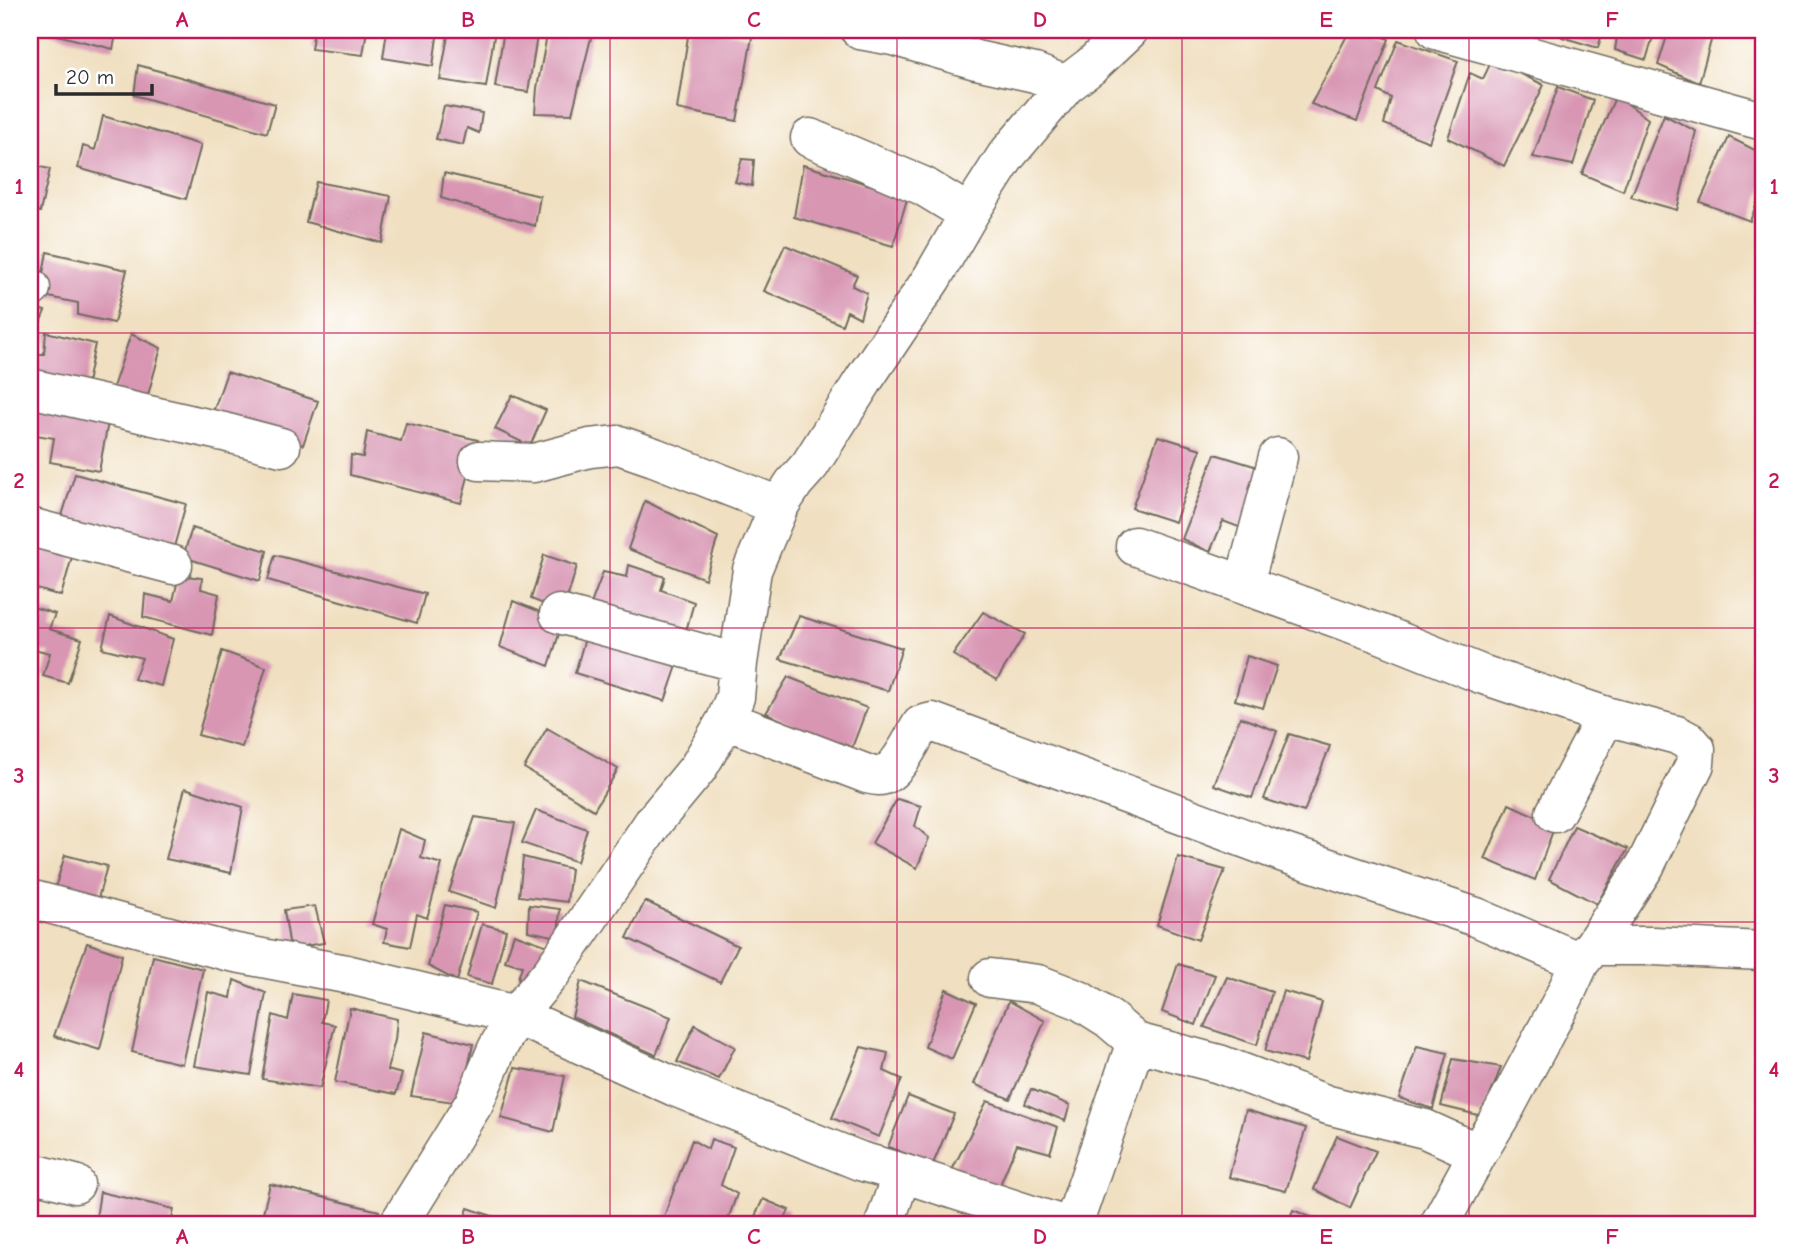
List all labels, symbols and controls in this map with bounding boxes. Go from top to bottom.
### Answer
text: A [176,6,189,33]
text: B [461,6,475,33]
text: C [747,6,761,33]
text: D [1033,6,1047,33]
text: E [1319,6,1333,33]
text: F [1605,6,1619,33]
scale bar [56,52,152,96]
text: 20 m [66,65,114,89]
text: 1 [14,173,24,200]
text: 1 [1769,173,1779,200]
text: 2 [13,467,25,494]
text: 2 [1768,467,1780,494]
text: 3 [13,762,25,789]
text: 3 [1768,762,1780,789]
text: 4 [14,1056,25,1083]
text: 4 [1769,1056,1780,1083]
text: A [176,1223,189,1250]
text: B [461,1223,475,1250]
text: C [747,1223,761,1250]
text: D [1033,1223,1047,1250]
text: E [1319,1223,1333,1250]
text: F [1605,1223,1619,1250]

